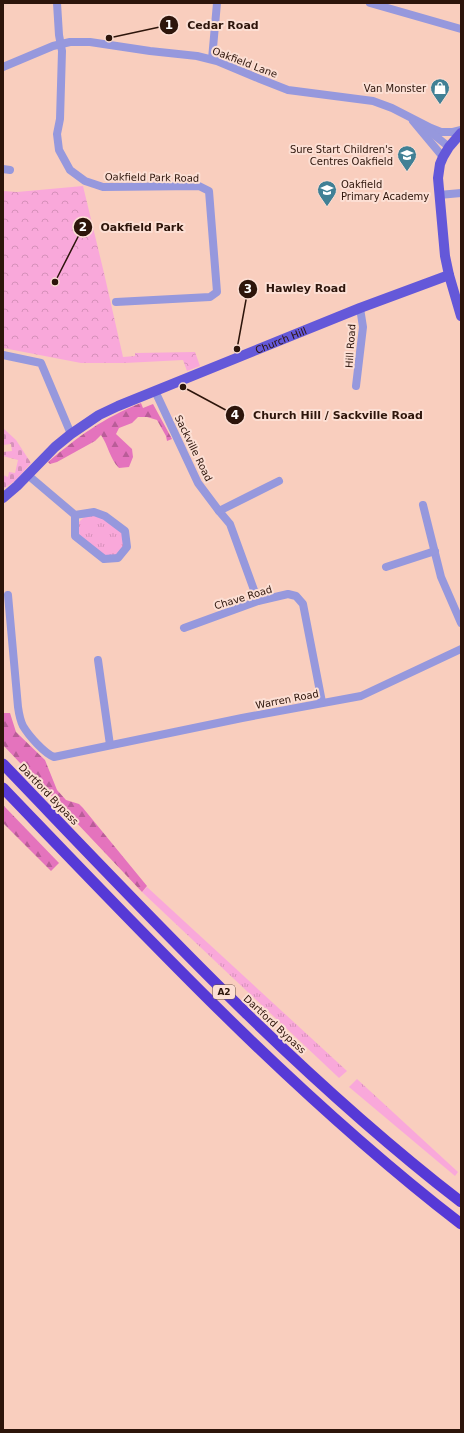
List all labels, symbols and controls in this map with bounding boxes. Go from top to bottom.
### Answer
callout: Cedar Road [159,14,266,37]
text: 1 [165,18,173,32]
text: Cedar Road [187,19,259,32]
street label: Oakfield Lane [211,45,279,80]
shop icon: Van Monster [429,77,451,105]
place label: Van Monster [364,83,427,94]
place label: Sure Start Children's Centres Oakfield [290,144,393,167]
school or university icon: Sure Start Children's Centres Oakfield [396,144,418,172]
street label: Oakfield Park Road [105,171,199,184]
school or university icon: Oakfield Primary Academy [316,179,338,207]
place label: Oakfield Primary Academy [341,179,429,202]
callout: Oakfield Park [73,216,192,239]
text: 2 [79,220,87,234]
text: Oakfield Park [100,221,184,234]
callout: Hawley Road [238,277,354,300]
text: 3 [244,282,252,296]
text: Hawley Road [266,282,346,295]
street label: Hill Road [343,324,358,368]
street label: Church Hill [254,325,308,356]
callout: Church Hill / Sackville Road [225,403,431,426]
text: 4 [231,408,239,422]
text: Church Hill / Sackville Road [253,409,423,422]
street label: Sackville Road [173,413,214,483]
street label: Chave Road [213,583,273,611]
street label: Warren Road [255,688,320,711]
street label: Dartford Bypass [17,762,81,827]
road number: A2 [213,985,235,999]
street label: Dartford Bypass [241,993,308,1056]

